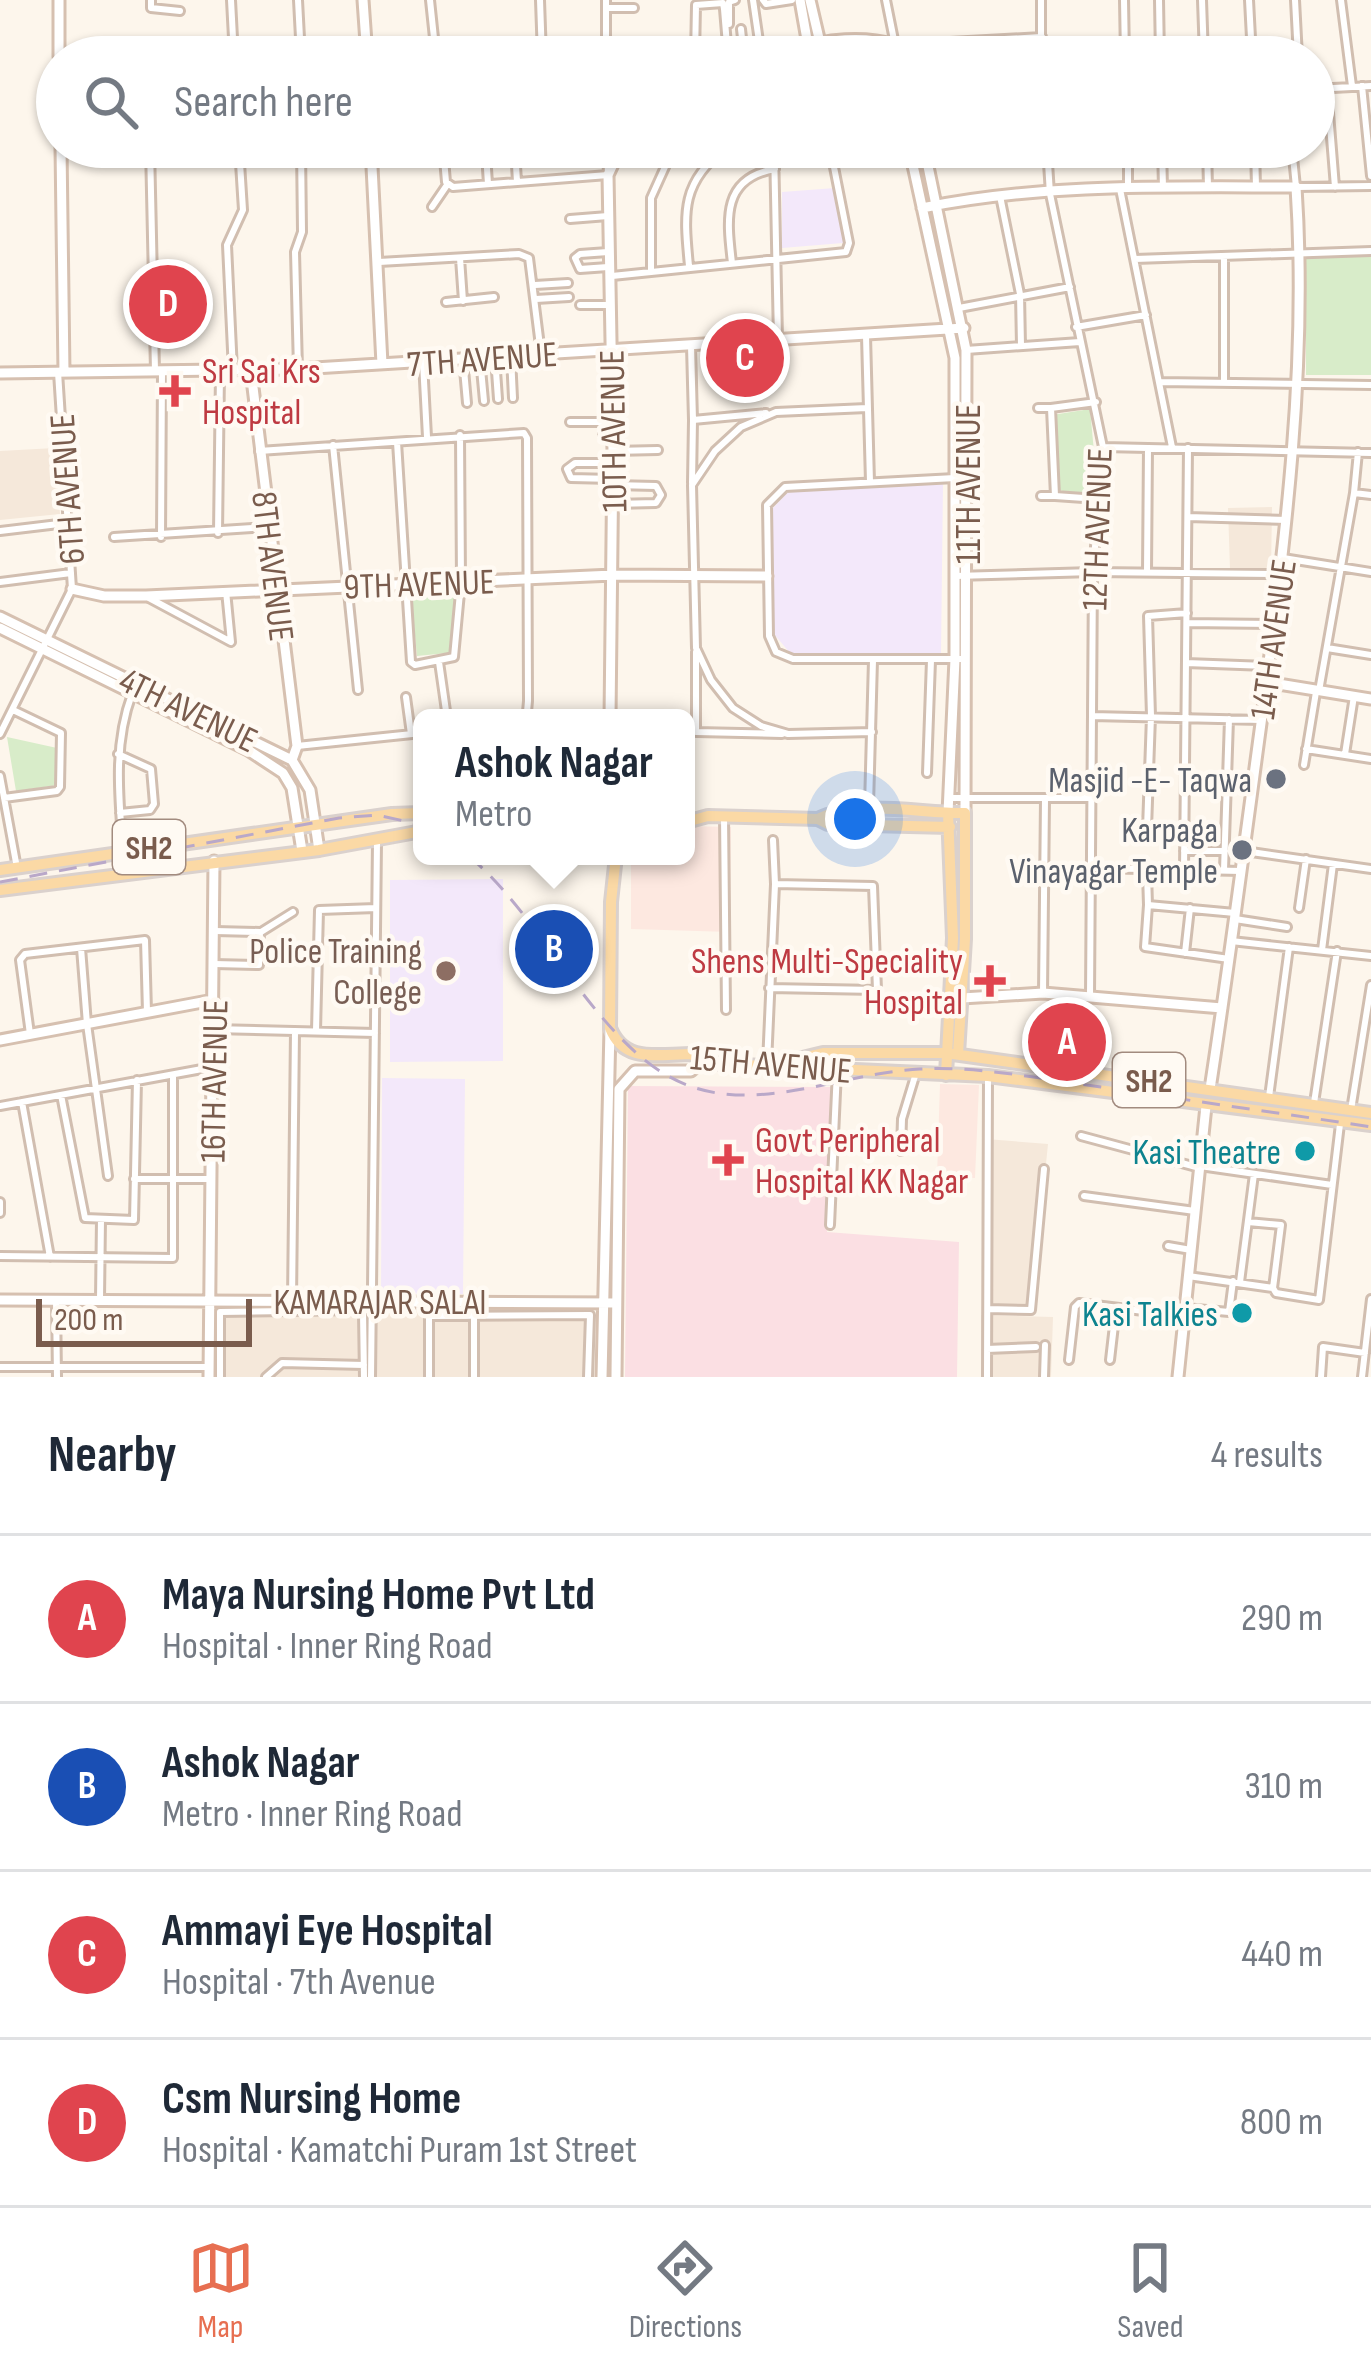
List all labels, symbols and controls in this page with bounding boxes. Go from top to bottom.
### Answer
search box [36,36,1335,168]
icon: search [78,69,144,135]
text: Search here [174,75,353,130]
pin: D [129,259,207,349]
pin: C [706,313,784,403]
street label: 7TH AVENUE [406,334,559,387]
street label: 10TH AVENUE [592,349,637,513]
place label: Sri Sai Krs Hospital [202,351,321,435]
marker: Sri Sai Krs Hospital [159,375,191,407]
street label: 11TH AVENUE [948,404,991,564]
street label: 6TH AVENUE [42,412,95,565]
street label: 12TH AVENUE [1074,447,1123,611]
street label: 8TH AVENUE [241,489,302,644]
street label: 14TH AVENUE [1242,557,1307,722]
street label: 9TH AVENUE [343,561,495,610]
street label: 4TH AVENUE [112,659,264,763]
popup [413,709,695,865]
text: Ashok Nagar [455,736,653,791]
place label: Masjid -E- Taqwa [1048,760,1252,803]
marker: Masjid -E- Taqwa [1263,766,1289,792]
your location [825,789,885,849]
text: Metro [455,791,533,838]
place label: Karpaga Vinayagar Temple [1009,810,1218,894]
road number: SH2 [113,820,185,874]
marker: Karpaga Vinayagar Temple [1229,837,1255,863]
pin: B [515,904,593,994]
place label: Police Training College [249,931,422,1015]
place label: Shens Multi-Speciality Hospital [691,941,963,1025]
marker: Police Training College [433,958,459,984]
marker: Shens Multi-Speciality Hospital [974,965,1006,997]
pin: A [1028,997,1106,1087]
street label: 16TH AVENUE [193,999,238,1163]
street label: 15TH AVENUE [688,1037,853,1094]
road number: SH2 [1113,1053,1185,1107]
place label: Govt Peripheral Hospital KK Nagar [755,1120,968,1204]
place label: Kasi Theatre [1132,1132,1281,1175]
marker: Kasi Theatre [1292,1138,1318,1164]
marker: Govt Peripheral Hospital KK Nagar [712,1144,744,1176]
street label: KAMARAJAR SALAI [273,1282,487,1325]
scale bar [36,1293,252,1346]
place label: Kasi Talkies [1082,1294,1218,1337]
text: 200 m [54,1300,123,1340]
marker: Kasi Talkies [1229,1300,1255,1326]
text: Nearby [48,1425,177,1486]
text: 4 results [1211,1432,1323,1479]
text: Maya Nursing Home Pvt Ltd [162,1568,595,1623]
text: A [78,1595,96,1642]
text: 290 m [1241,1595,1323,1642]
text: Hospital · Inner Ring Road [162,1623,493,1670]
text: Ashok Nagar [162,1736,360,1791]
text: B [78,1763,96,1810]
text: 310 m [1244,1763,1323,1810]
text: Metro · Inner Ring Road [162,1791,463,1838]
text: Ammayi Eye Hospital [162,1904,493,1959]
text: C [77,1931,97,1978]
text: 440 m [1242,1931,1323,1978]
text: Hospital · 7th Avenue [162,1959,436,2006]
text: Csm Nursing Home [162,2072,461,2127]
text: D [77,2099,97,2146]
text: 800 m [1240,2099,1323,2146]
text: Hospital · Kamatchi Puram 1st Street [162,2127,637,2174]
tab: Map [188,2235,254,2347]
tab: Directions [629,2235,742,2347]
tab: Saved [1117,2235,1183,2347]

